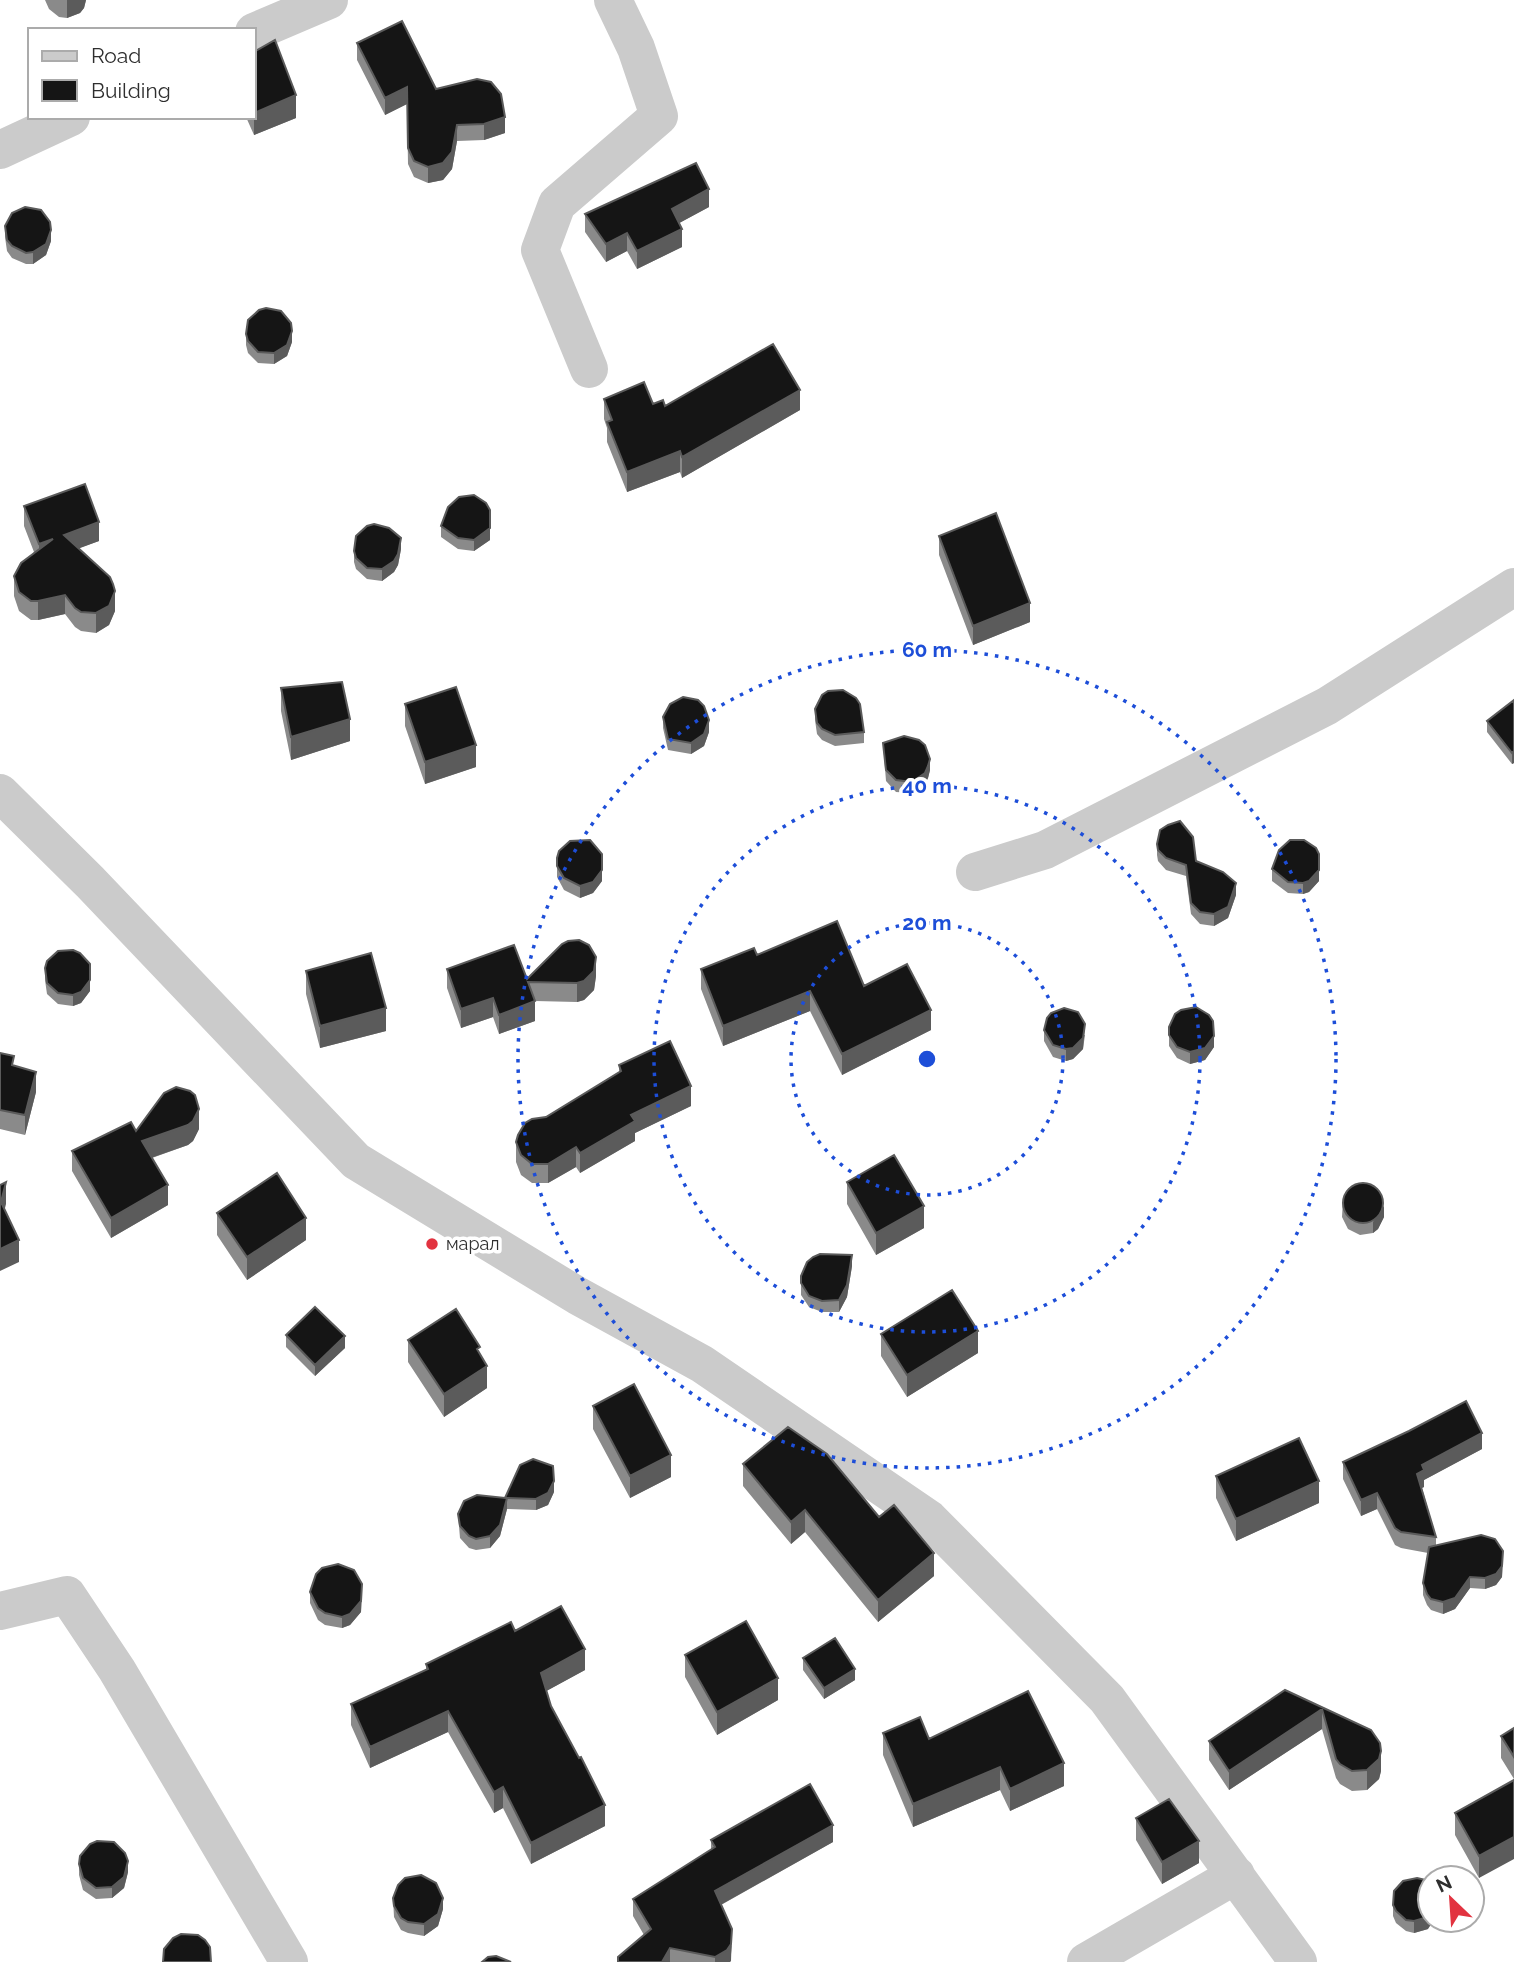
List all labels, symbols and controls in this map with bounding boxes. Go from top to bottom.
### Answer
legend [28,28,256,119]
text: Road [91,43,141,68]
text: Building [91,78,171,103]
text: 60 m [902,637,952,662]
text: 40 m [902,773,952,798]
text: 20 m [902,910,952,935]
centre of rings [915,1047,939,1071]
place label: марал [446,1233,500,1254]
marker: марал [424,1236,440,1252]
north arrow [1416,1864,1486,1934]
text: N [1433,1871,1455,1897]

